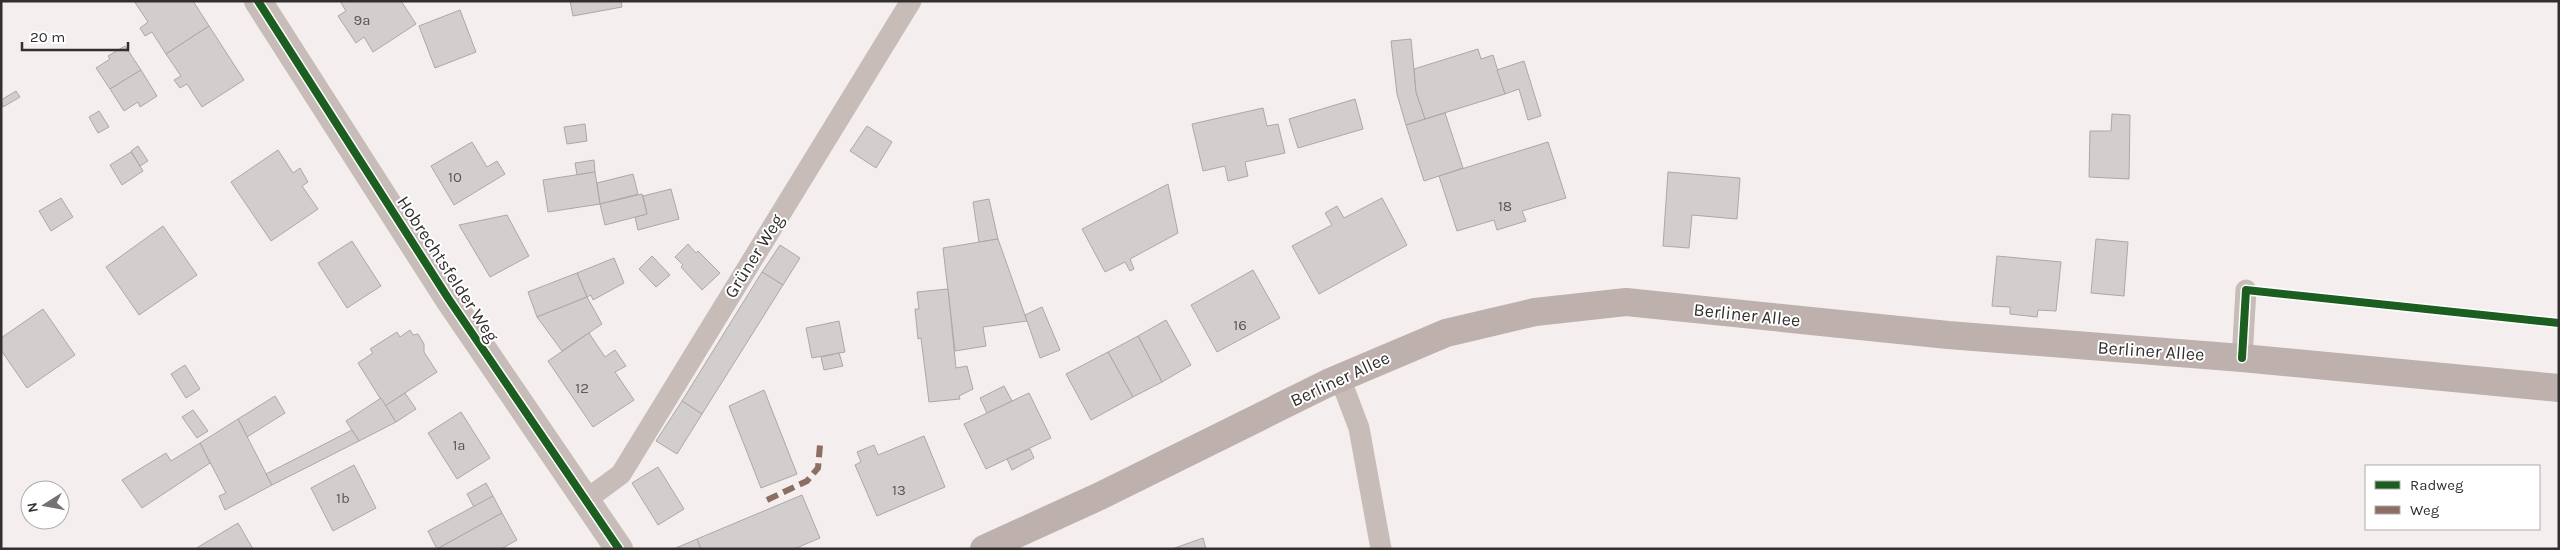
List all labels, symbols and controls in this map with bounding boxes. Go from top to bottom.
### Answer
house number: 9a [354,11,370,29]
scale bar [22,20,129,52]
text: 20 m [30,28,65,46]
house number: 10 [448,168,462,186]
street label: Hobrechtsfelder Weg [392,192,504,346]
house number: 18 [1498,197,1512,215]
street label: Grüner Weg [720,210,788,302]
street label: Berliner Allee [1693,298,1801,332]
house number: 16 [1233,316,1247,334]
street label: Berliner Allee [2097,336,2205,366]
street label: Berliner Allee [1287,346,1393,412]
house number: 12 [575,379,589,397]
house number: 1a [452,436,466,454]
legend [2365,465,2540,530]
text: Radweg [2410,476,2464,494]
north arrow [20,480,70,530]
house number: 13 [892,481,906,499]
house number: 1b [336,489,350,507]
text: N [23,501,42,514]
text: Weg [2410,501,2440,519]

